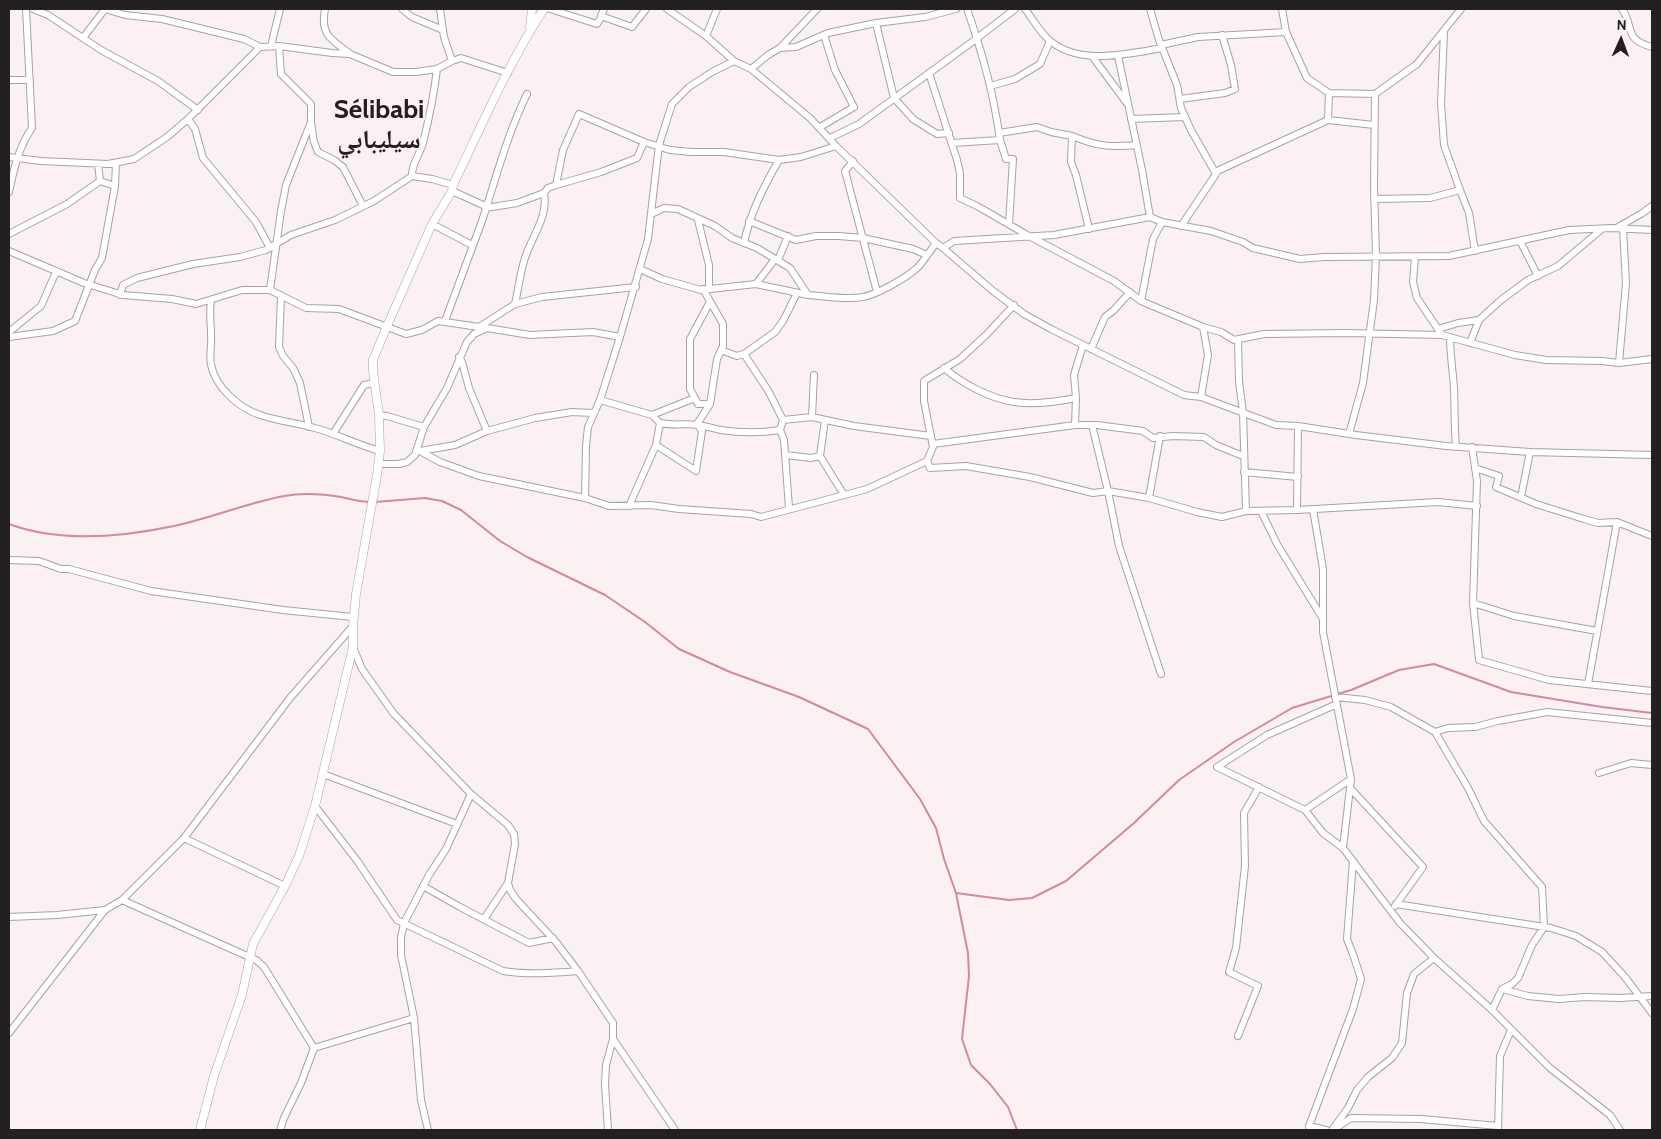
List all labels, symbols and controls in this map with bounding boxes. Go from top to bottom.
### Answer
north arrow [1596,15,1646,65]
text: N [1616,16,1627,34]
district label: Sélibabi سيليبابي [334,94,424,156]

